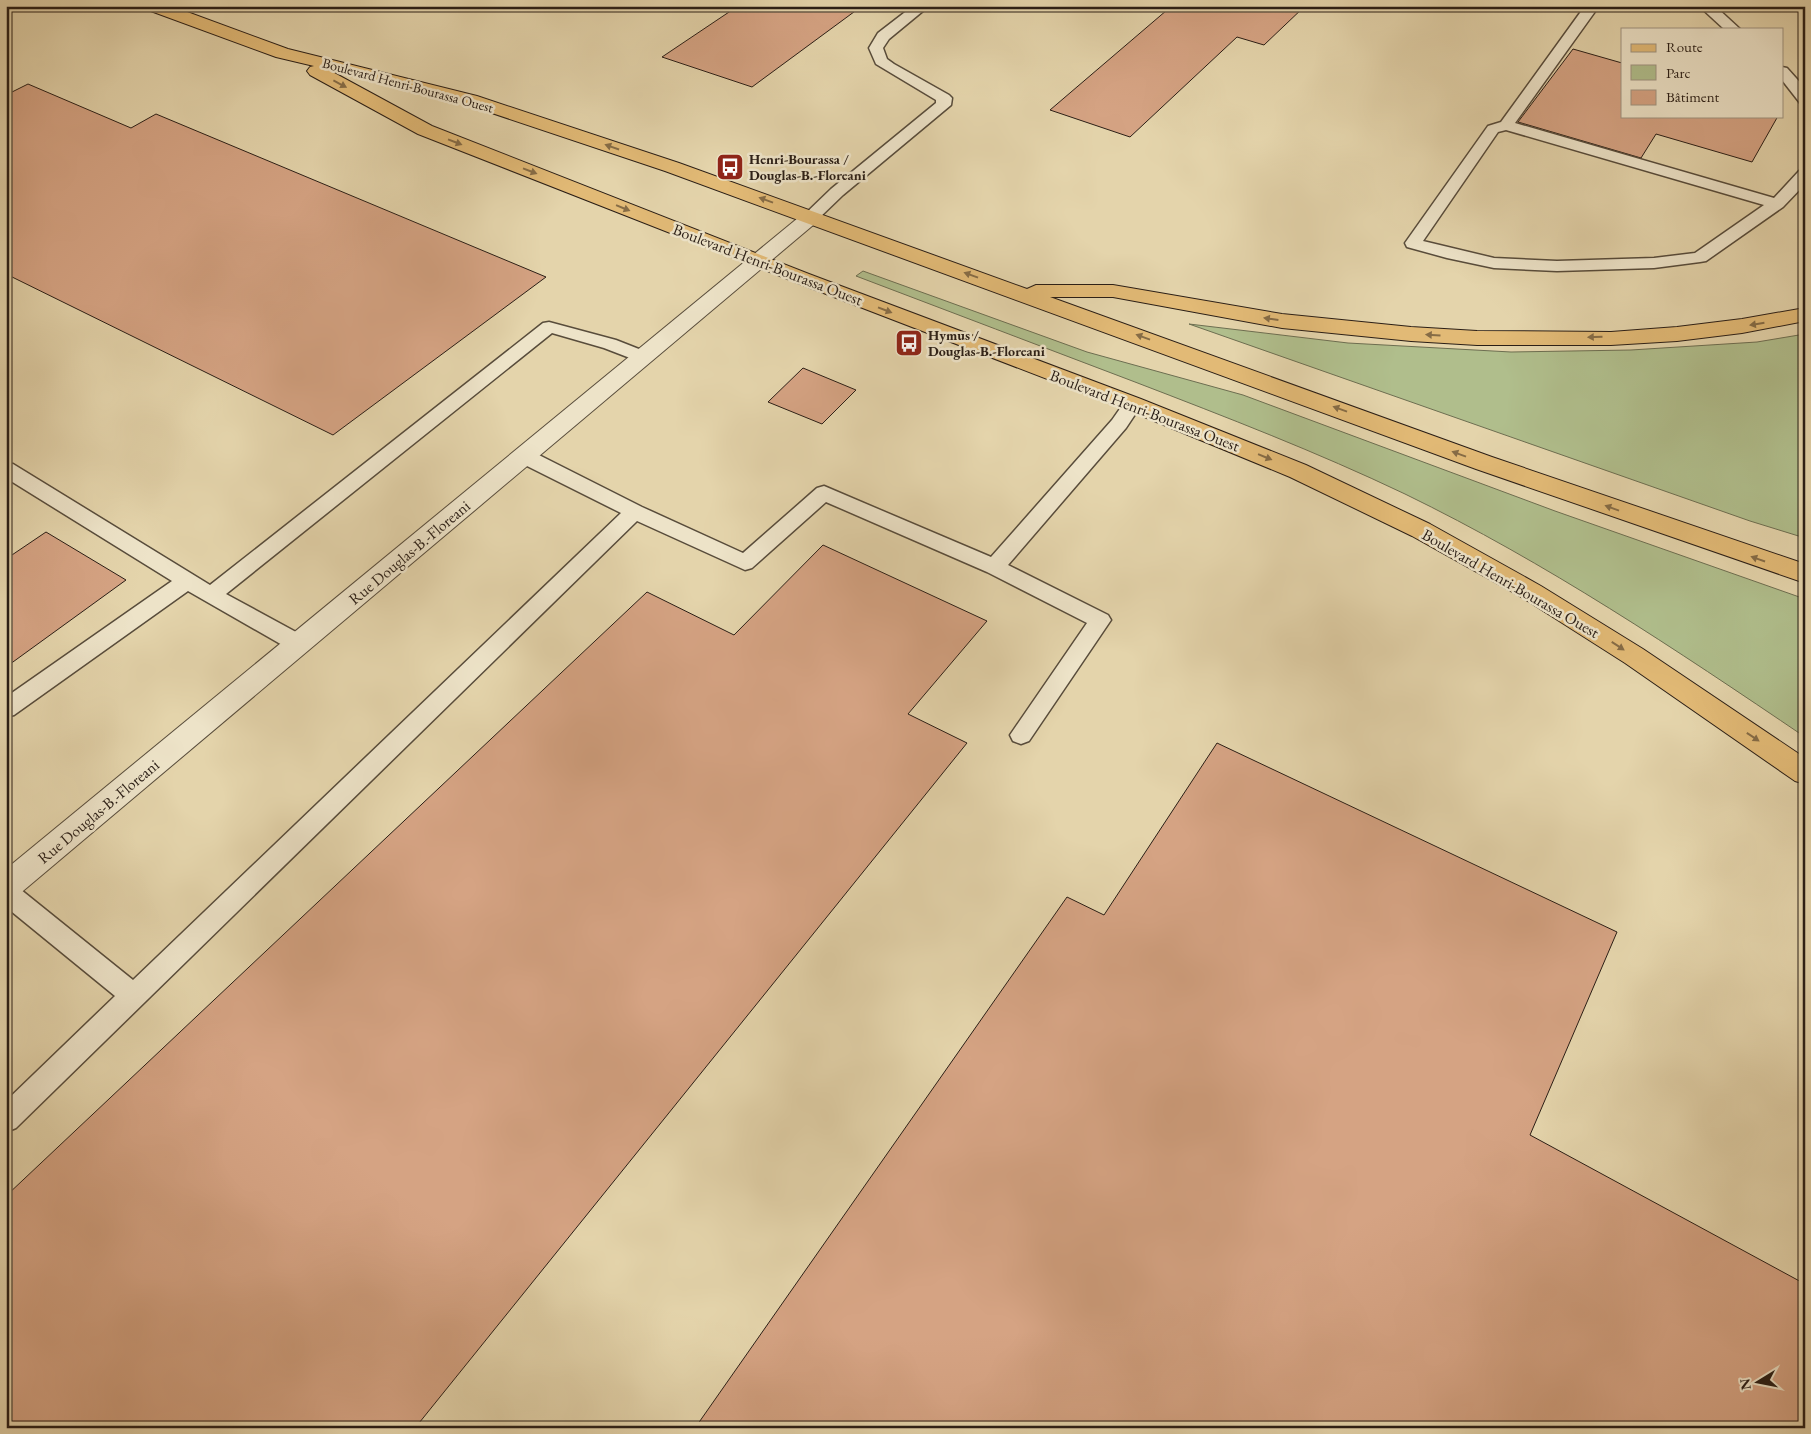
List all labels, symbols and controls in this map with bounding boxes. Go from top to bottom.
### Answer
legend [1621,28,1784,118]
text: Route [1666,37,1703,56]
street label: Boulevard Henri-Bourassa Ouest [321,54,496,117]
text: Parc [1666,63,1691,82]
one-way arrow [333,80,348,88]
text: Bâtiment [1666,87,1720,106]
one-way arrow [448,138,463,146]
one-way arrow [604,142,619,150]
place label: Henri-Bourassa / Douglas-B.-Floreani [749,150,866,184]
bus stop icon: Henri-Bourassa / Douglas-B.-Floreani [715,152,745,182]
one-way arrow [523,167,538,175]
one-way arrow [758,196,773,203]
one-way arrow [616,204,631,212]
street label: Boulevard Henri-Bourassa Ouest [670,219,866,310]
one-way arrow [963,271,978,278]
one-way arrow [878,306,892,314]
one-way arrow [1263,315,1279,323]
one-way arrow [1749,321,1765,329]
place label: Hymus / Douglas-B.-Floreani [928,326,1045,360]
bus stop icon: Hymus / Douglas-B.-Floreani [894,328,924,358]
one-way arrow [1425,331,1441,339]
one-way arrow [1135,333,1150,340]
one-way arrow [1587,334,1603,342]
street label: Boulevard Henri-Bourassa Ouest [1047,365,1243,456]
one-way arrow [1332,405,1347,412]
one-way arrow [1452,449,1466,457]
one-way arrow [1258,454,1272,462]
street label: Rue Douglas-B.-Floreani [344,495,474,609]
one-way arrow [1605,504,1620,511]
street label: Boulevard Henri-Bourassa Ouest [1418,524,1603,643]
one-way arrow [1751,555,1766,562]
one-way arrow [1611,641,1625,651]
one-way arrow [1746,732,1759,742]
street label: Rue Douglas-B.-Floreani [33,754,163,868]
north arrow [1734,1356,1784,1406]
text: N [1735,1376,1755,1391]

